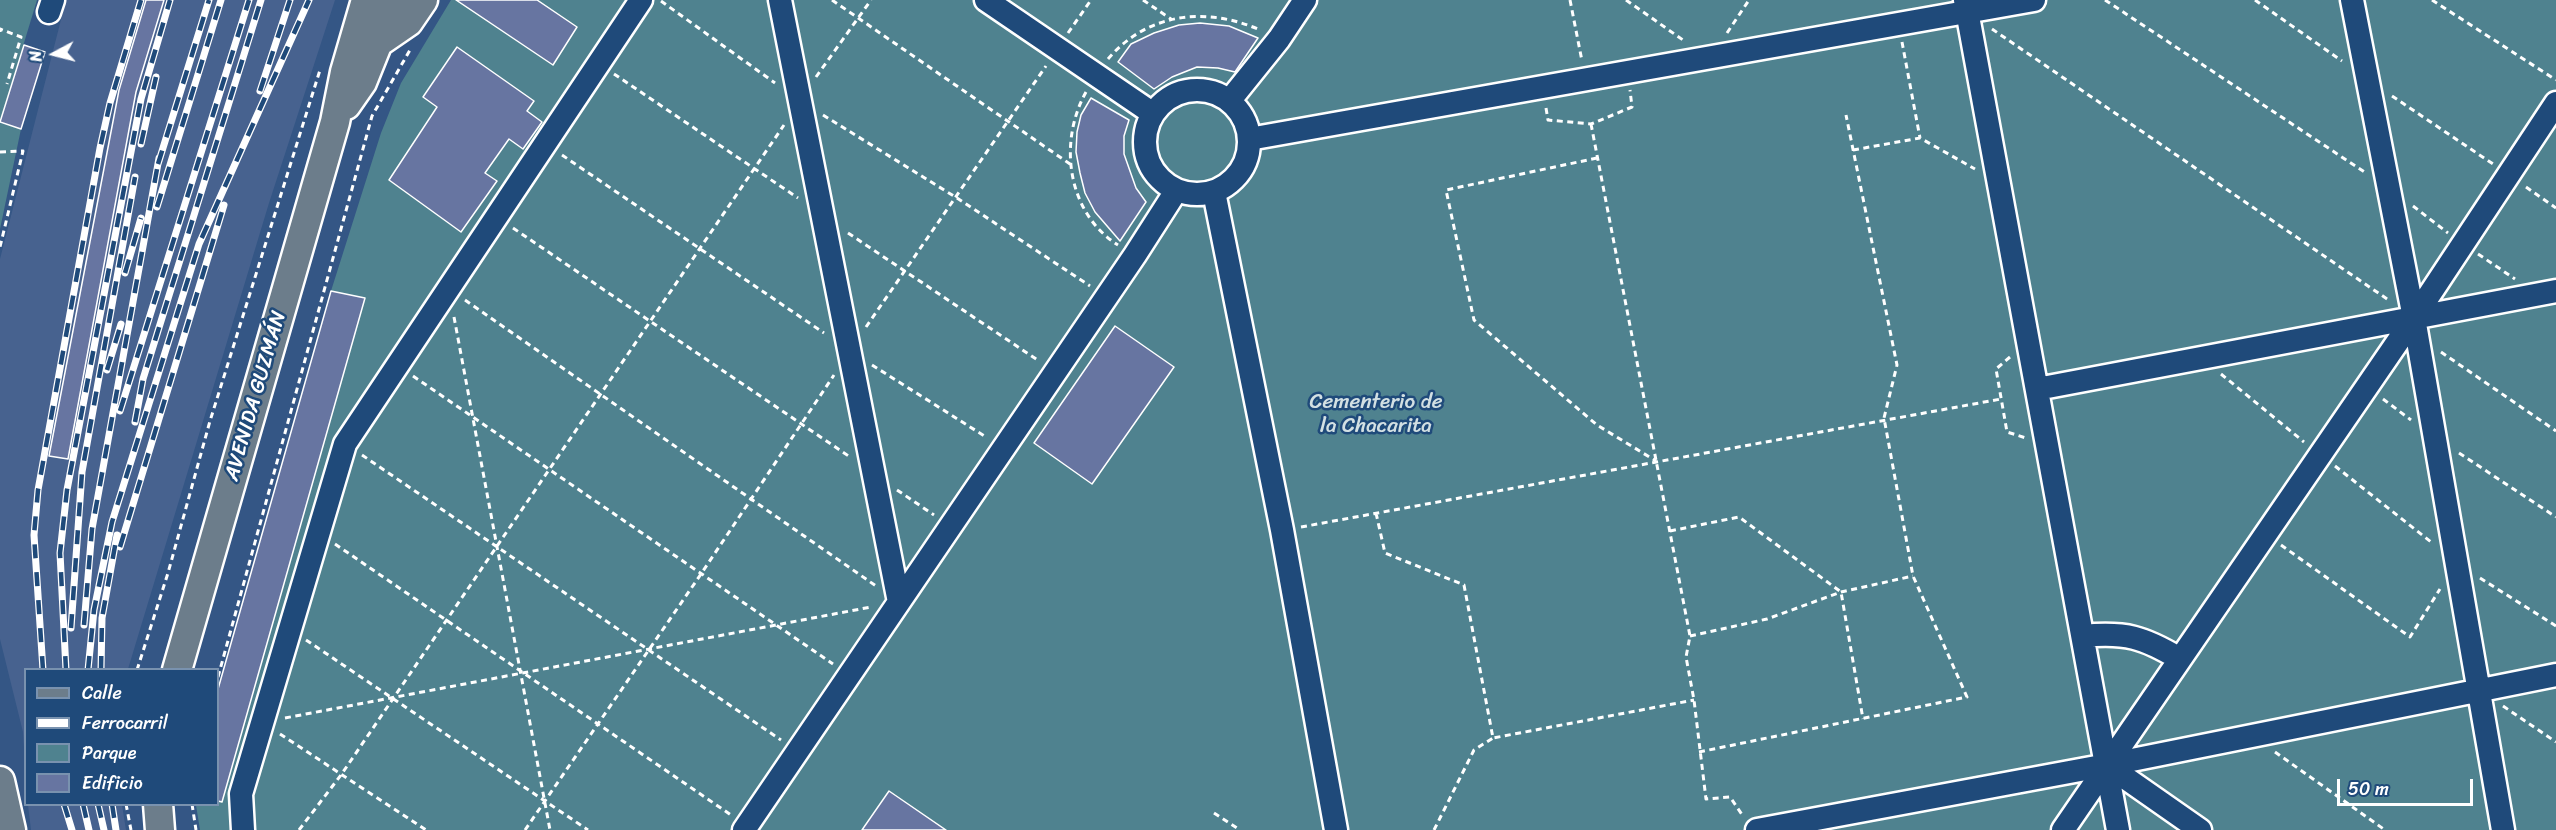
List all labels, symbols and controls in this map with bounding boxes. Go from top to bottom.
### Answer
north arrow [24,24,84,84]
text: N [21,49,51,64]
street label: AVENIDA GUZMÁN [220,308,292,484]
park label: Cementerio de la Chacarita [1309,390,1443,440]
legend [24,668,219,806]
text: Calle [82,677,122,709]
text: Ferrocarril [82,707,168,739]
text: Parque [82,737,136,769]
text: Edificio [82,767,143,799]
scale bar [2340,767,2476,805]
text: 50 m [2348,773,2389,805]

